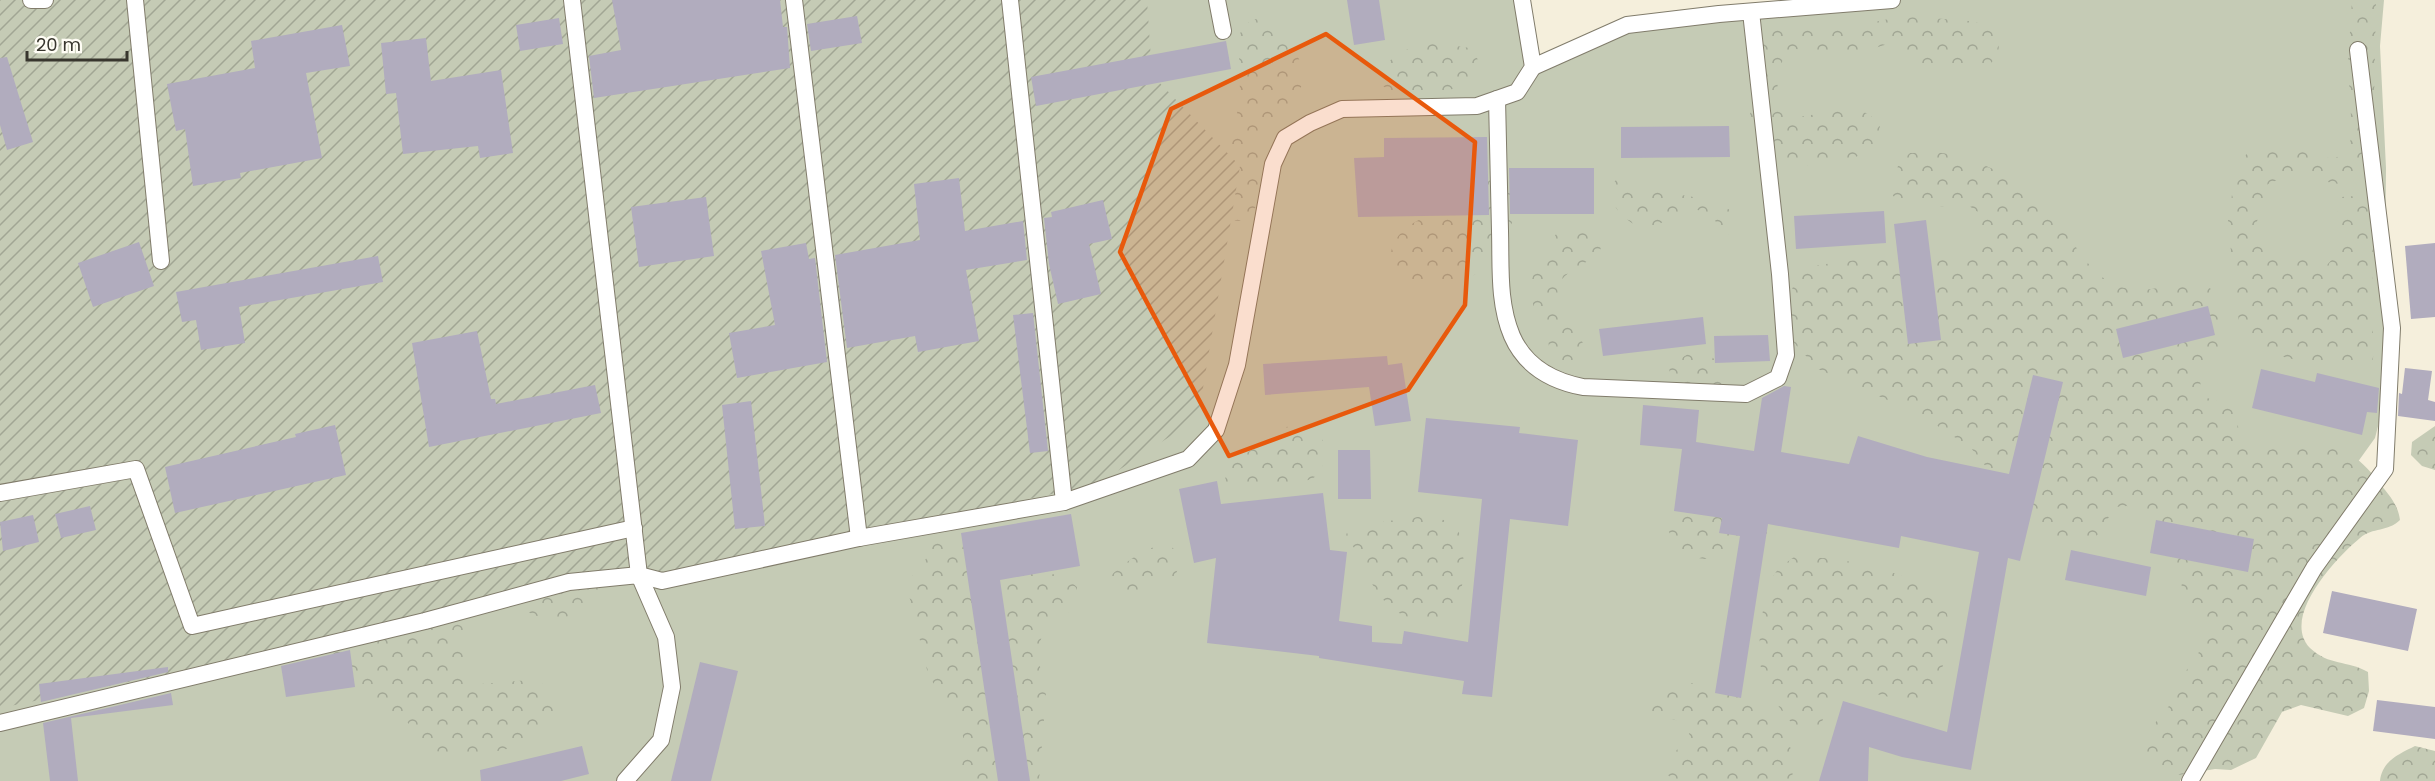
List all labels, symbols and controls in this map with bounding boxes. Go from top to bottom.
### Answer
scale bar [27,24,128,62]
text: 20 m [36,32,81,57]

